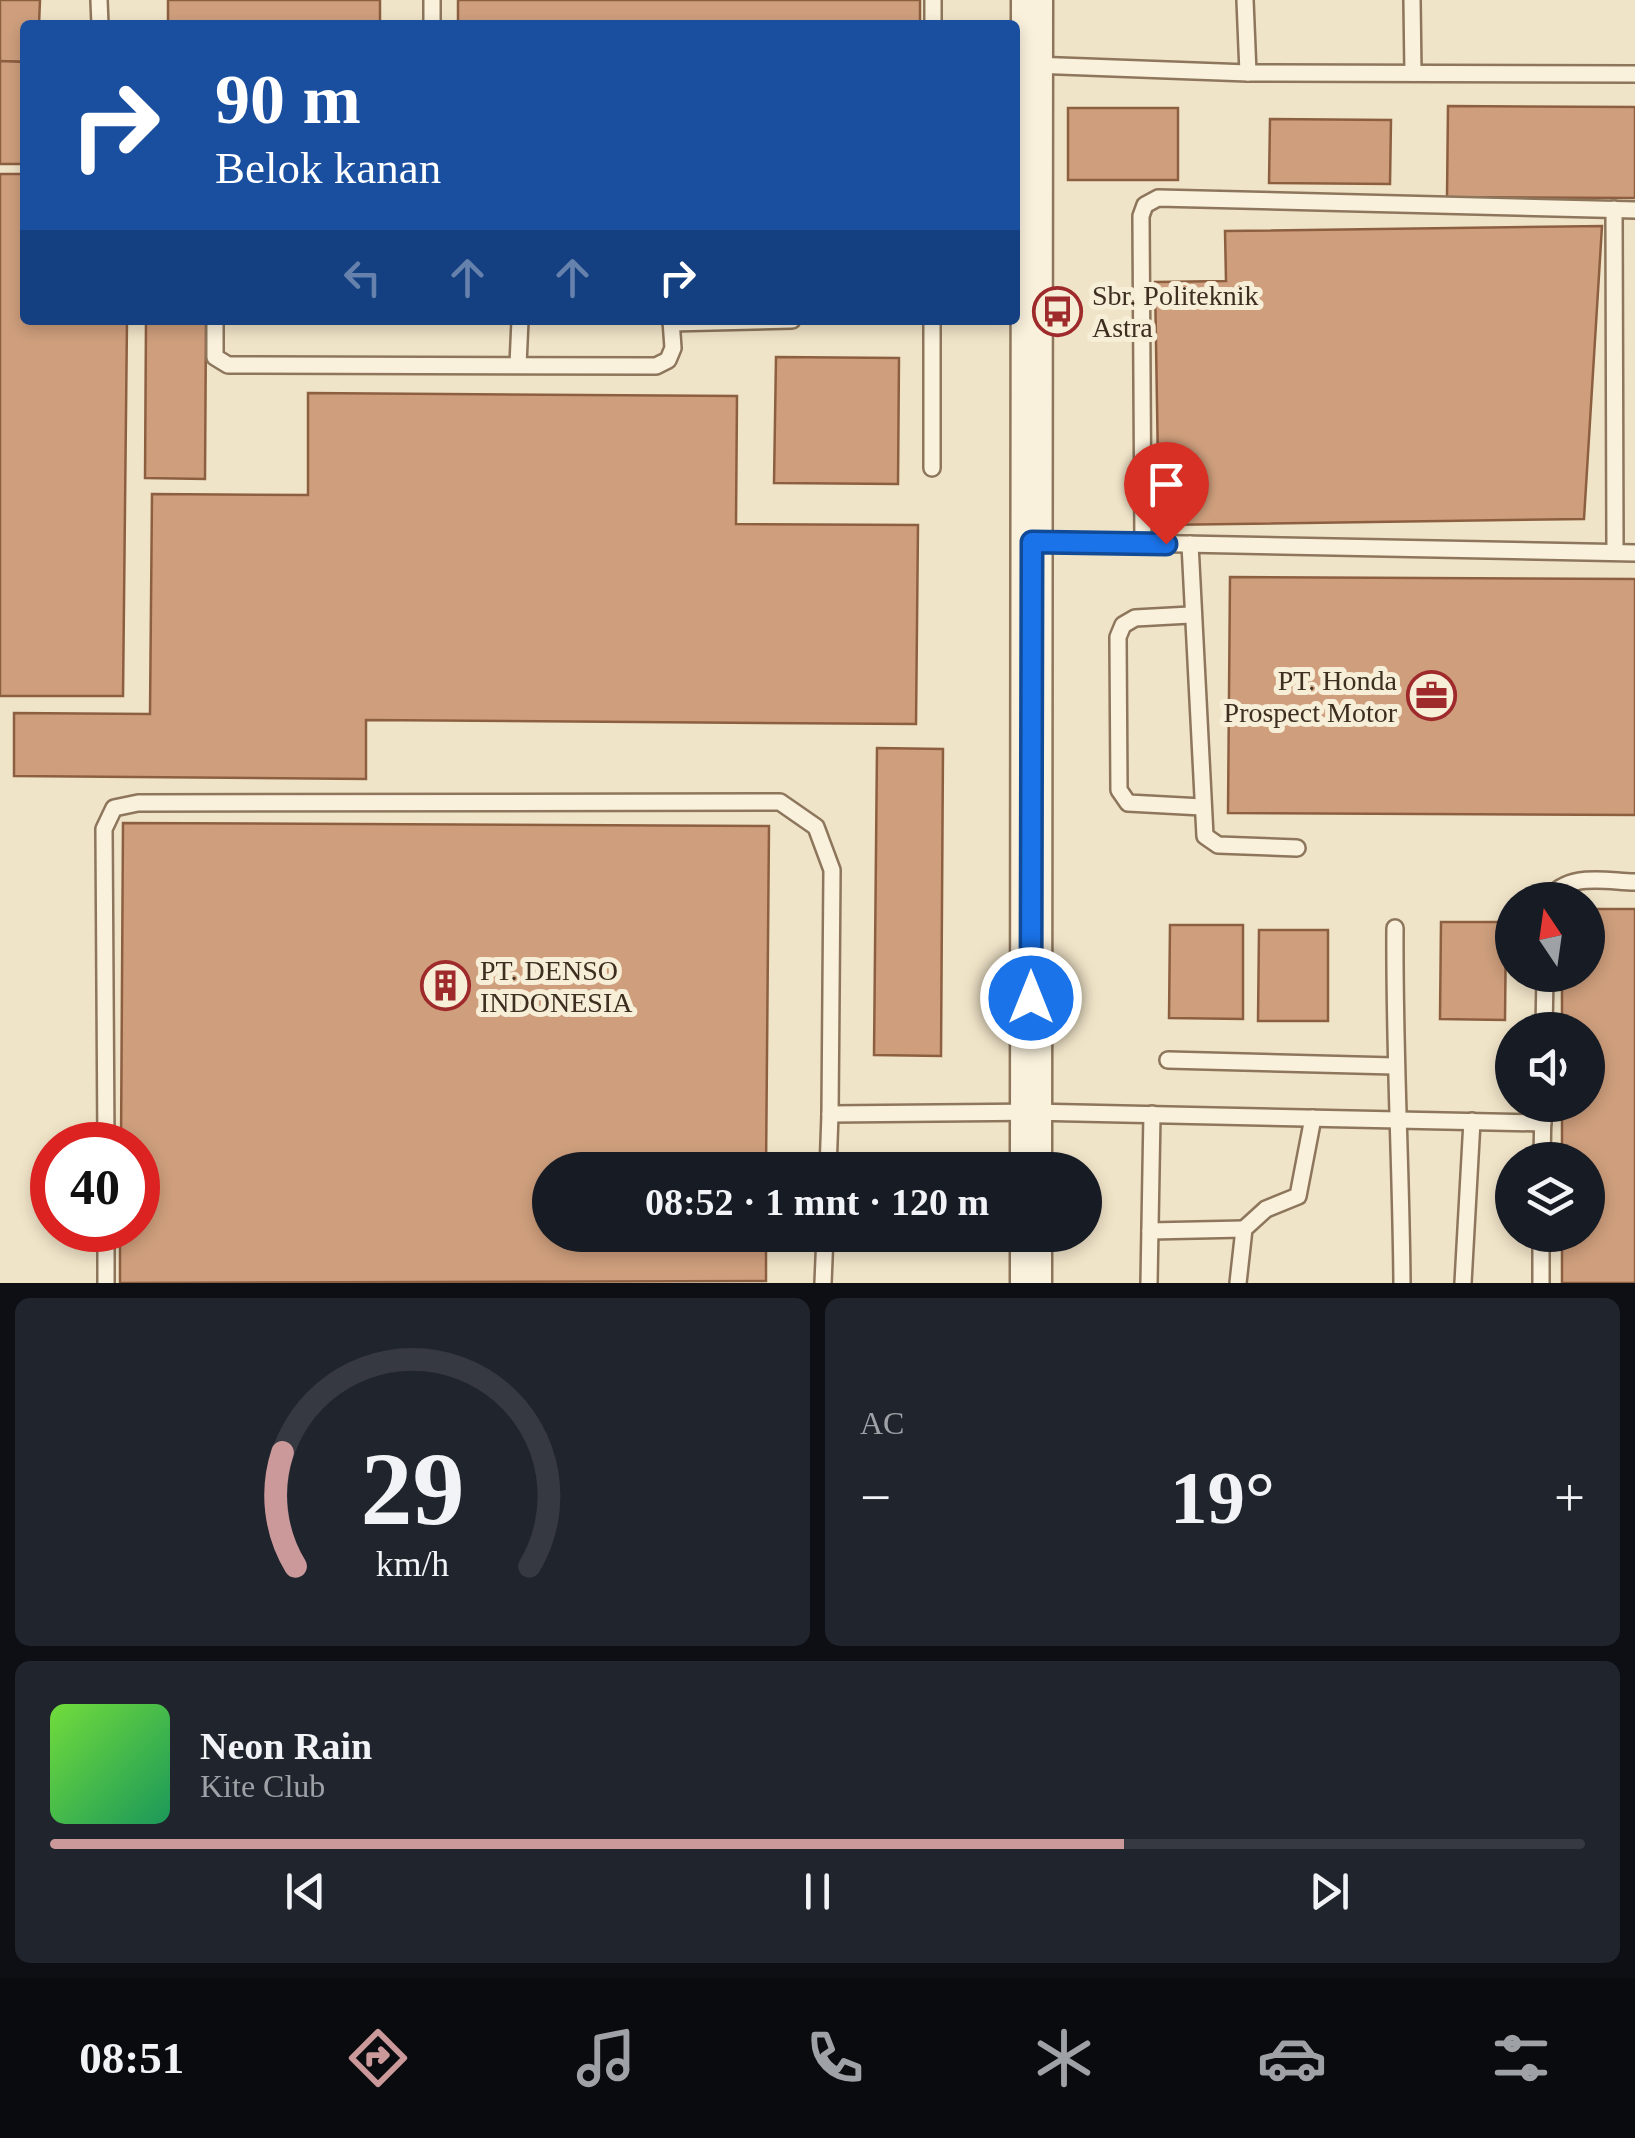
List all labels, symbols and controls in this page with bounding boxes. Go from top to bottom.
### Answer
icon: right [50,60,180,190]
text: 90 m [215,61,361,138]
text: Belok kanan [215,143,441,193]
icon: left [335,250,390,305]
icon: ahead [440,250,495,305]
icon: ahead [545,250,600,305]
icon: right [650,250,705,305]
place label: Sbr. Politeknik Astra [1092,280,1258,343]
bus stop icon: Sbr. Politeknik Astra [1031,285,1083,337]
pin [1124,442,1209,545]
icon: arrive [1139,457,1194,512]
place label: PT. Honda Prospect Motor [1224,665,1398,728]
office icon: PT. Honda Prospect Motor [1406,670,1458,722]
north arrow [1495,882,1605,992]
map controls [1495,882,1605,1252]
position arrow [979,946,1083,1050]
place label: PT. DENSO INDONESIA [480,955,633,1018]
building icon: PT. DENSO INDONESIA [419,960,471,1012]
button: sound [1495,1012,1605,1122]
speed limit sign: 40 [30,1122,160,1252]
button: layers [1495,1142,1605,1252]
text: 08:52 · 1 mnt · 120 m [645,1181,989,1223]
text: AC [860,1405,904,1441]
text: 29 [361,1431,465,1546]
text: 19° [1170,1456,1275,1539]
text: − [860,1467,891,1528]
text: + [1554,1467,1585,1528]
text: km/h [376,1544,449,1584]
text: Neon Rain [200,1725,372,1767]
text: Kite Club [200,1768,325,1804]
icon: previous [278,1864,333,1919]
icon: pause [790,1864,845,1919]
icon: next [1302,1864,1357,1919]
icon: directions [343,2023,413,2093]
icon: music [571,2023,641,2093]
icon: phone [800,2023,870,2093]
icon: climate [1029,2023,1099,2093]
icon: car [1257,2023,1327,2093]
icon: filters [1486,2023,1556,2093]
text: 08:51 [79,2033,184,2083]

